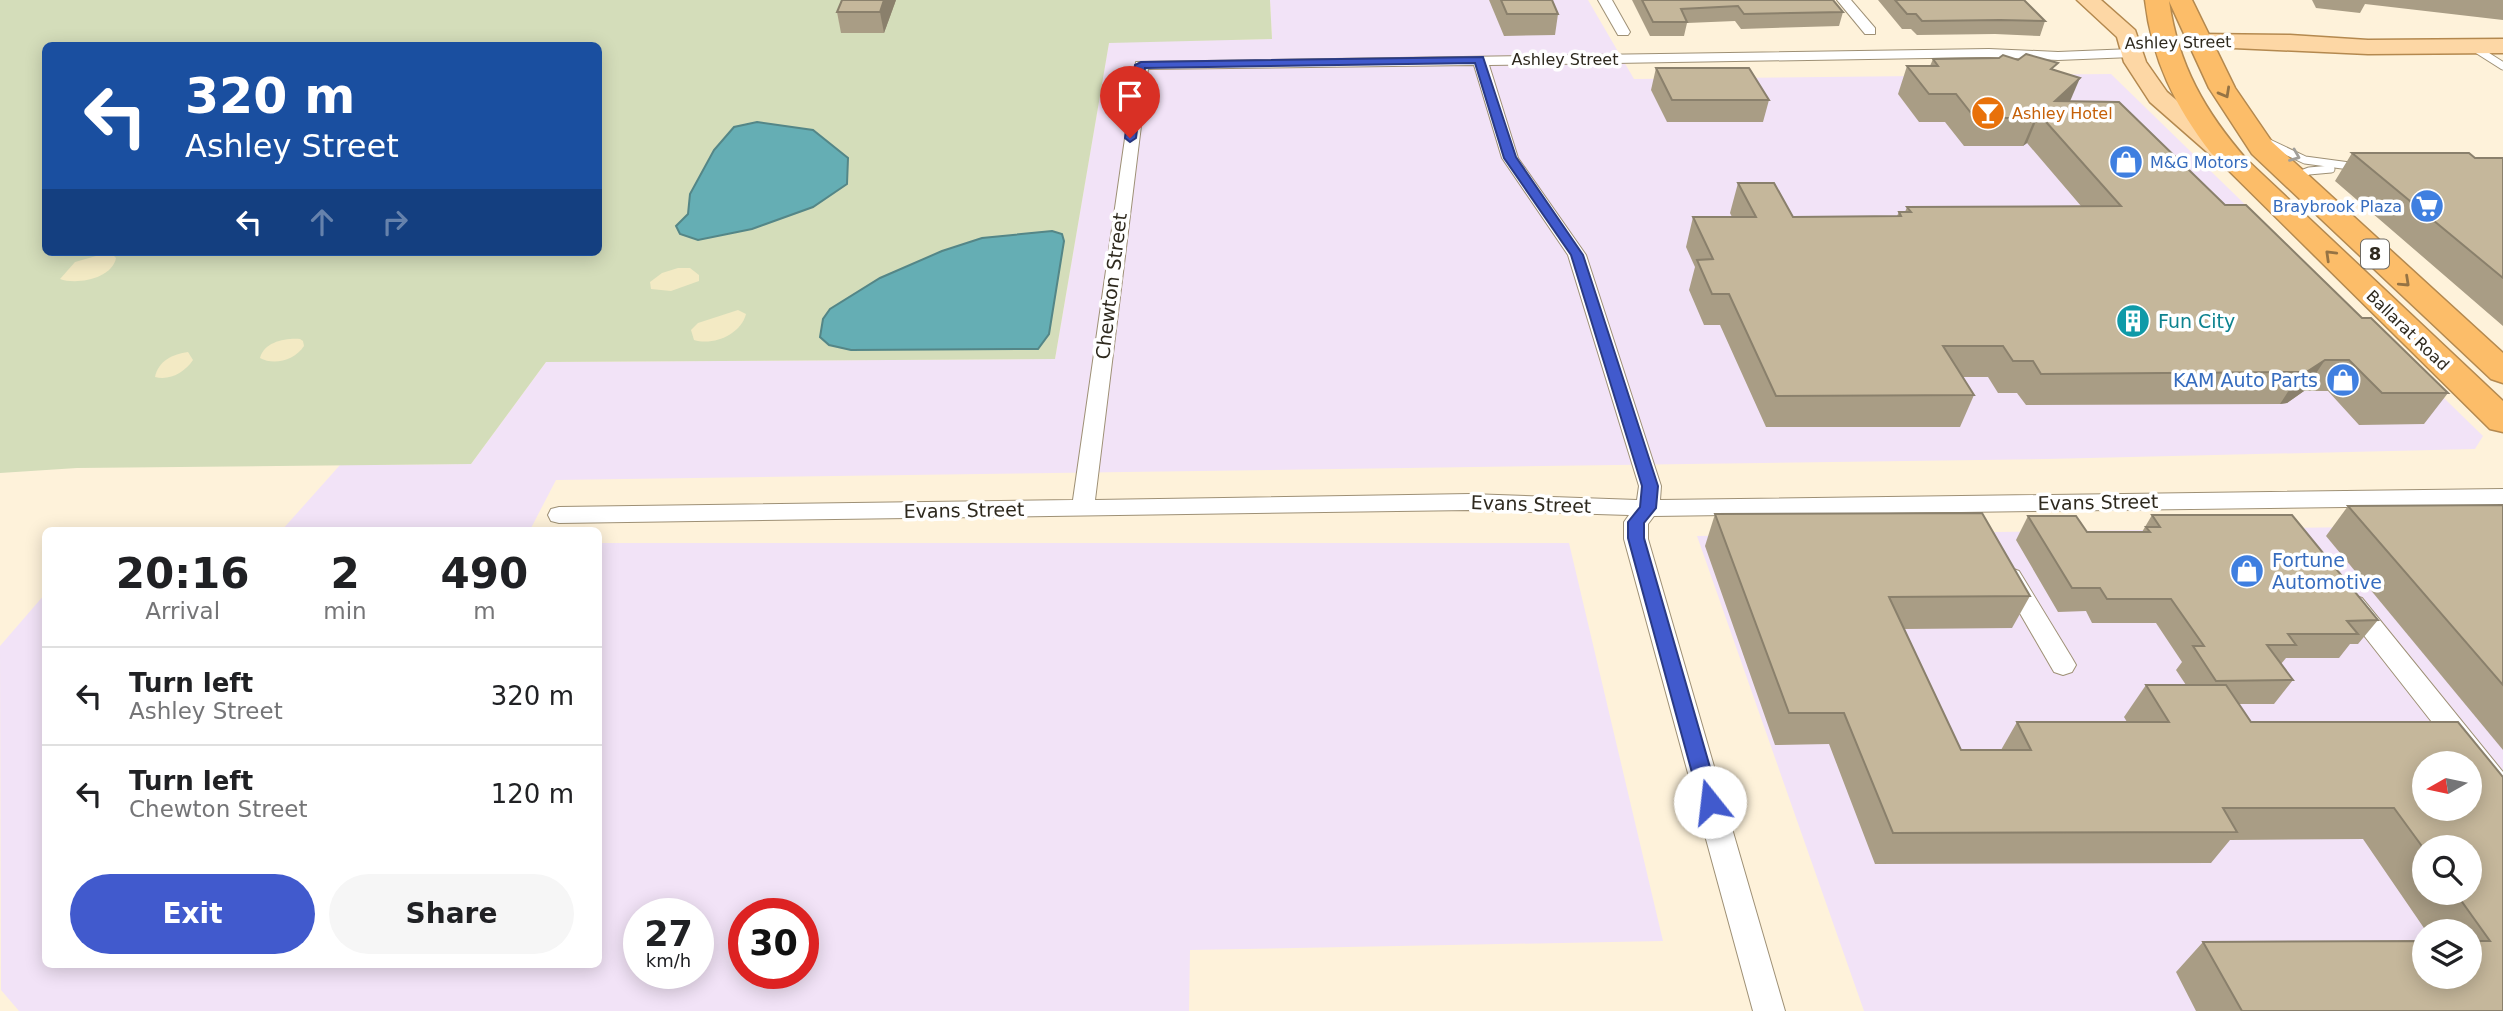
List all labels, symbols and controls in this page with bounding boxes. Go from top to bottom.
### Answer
street label: Ashley Street [2124,32,2232,53]
street label: Ashley Street [1512,50,1618,69]
pin [1100,66,1160,138]
text: 320 m [185,68,355,125]
icon: left [70,70,161,161]
icon: arrive [1111,77,1149,115]
one-way arrow [2217,86,2230,98]
bar icon: Ashley Hotel [1969,94,2007,132]
place label: Ashley Hotel [2012,104,2113,123]
text: Ashley Street [185,127,399,165]
shop icon: M&G Motors [2107,143,2145,181]
one-way arrow [2288,147,2300,161]
place label: M&G Motors [2150,153,2248,172]
supermarket icon: Braybrook Plaza [2408,187,2446,225]
place label: Braybrook Plaza [2273,197,2402,216]
icon: left [230,203,268,241]
icon: ahead [303,203,341,241]
icon: right [376,203,414,241]
street label: Chewton Street [1091,211,1131,361]
road number: 8 [2361,240,2389,268]
one-way arrow [2325,251,2338,264]
one-way arrow [2397,274,2410,286]
street label: Ballarat Road [2362,286,2453,374]
building icon: Fun City [2114,302,2152,340]
place label: Fun City [2158,310,2235,332]
shop icon: KAM Auto Parts [2324,361,2362,399]
place label: KAM Auto Parts [2173,369,2318,391]
street label: Evans Street [2038,490,2158,514]
street label: Evans Street [1470,491,1592,517]
street label: Evans Street [904,498,1024,522]
text: 20:16 [116,549,250,598]
text: 2 [330,549,360,598]
text: 490 [441,549,528,598]
place label: Fortune Automotive [2272,549,2382,593]
shop icon: Fortune Automotive [2228,552,2266,590]
text: Arrival [145,598,220,624]
text: min [323,598,367,624]
text: m [473,598,496,624]
text: Turn left [129,668,253,698]
icon: left [70,677,108,715]
text: 320 m [491,681,574,711]
text: Ashley Street [129,698,283,724]
north arrow [2412,751,2482,821]
map controls [2412,751,2482,989]
position arrow [1673,765,1747,839]
text: Turn left [129,766,253,796]
icon: left [70,775,108,813]
text: 120 m [491,779,574,809]
text: Chewton Street [129,796,307,822]
button: search [2412,835,2482,905]
button: Exit [70,874,315,954]
button: Share [329,874,574,954]
speed limit sign: 30 [728,898,819,989]
text: 27 [644,914,693,954]
button: layers [2412,919,2482,989]
text: km/h [646,950,691,971]

